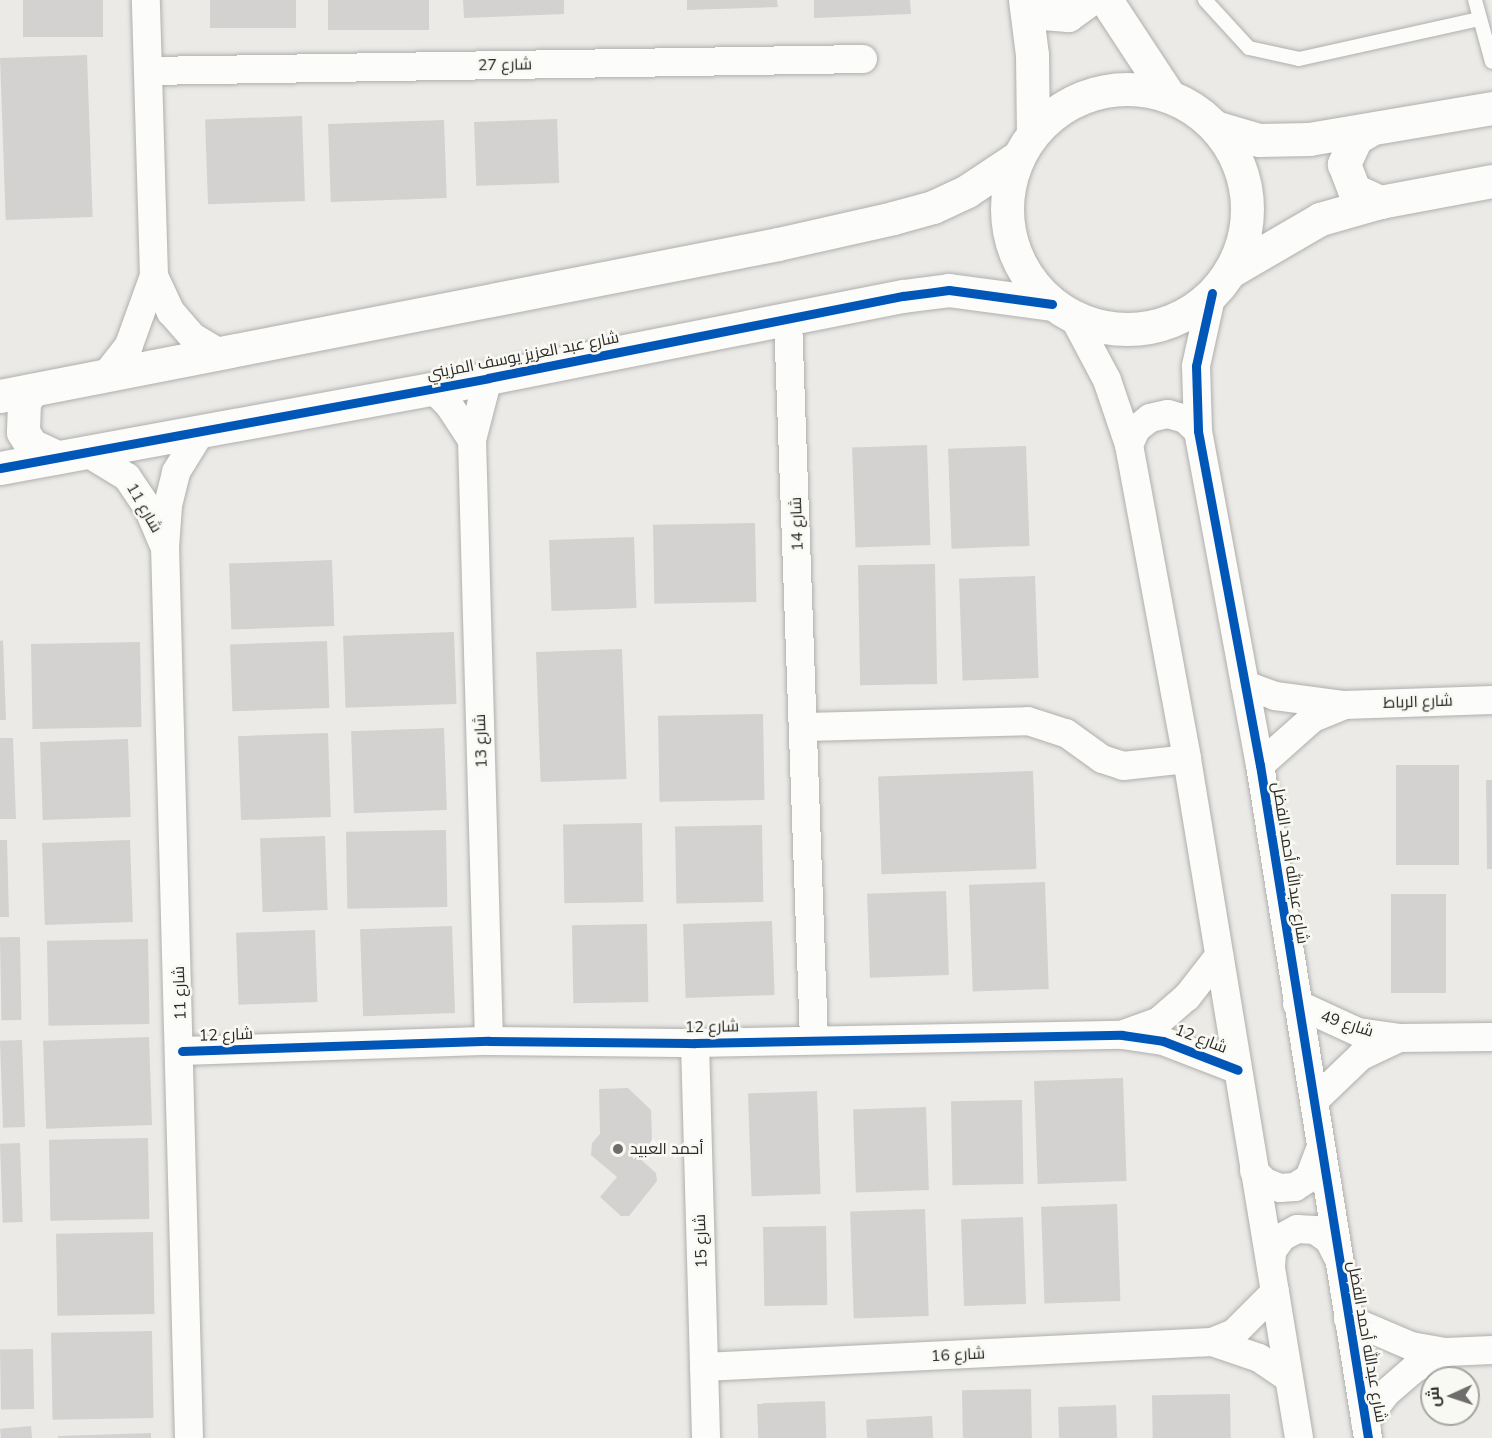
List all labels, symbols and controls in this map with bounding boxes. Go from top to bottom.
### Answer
street label: شارع 27 [478,55,532,75]
street label: شارع عبد العزيز يوسف المزيني [425,328,621,384]
street label: شارع 11 [122,480,166,536]
street label: شارع 14 [786,497,808,551]
street label: شارع الرباط [1383,691,1453,713]
street label: شارع 13 [470,714,492,768]
street label: شارع عبدالله أحمد الفضل [1268,781,1312,945]
street label: شارع 11 [169,966,191,1020]
street label: شارع 49 [1318,1006,1376,1042]
street label: شارع 12 [685,1017,739,1037]
street label: شارع 12 [1172,1020,1230,1058]
street label: شارع 12 [199,1024,253,1046]
place label: أحمد العبيد [630,1139,704,1159]
marker: أحمد العبيد [611,1142,625,1156]
street label: شارع 15 [690,1214,712,1268]
street label: شارع عبدالله أحمد الفضل [1343,1260,1391,1424]
street label: شارع 16 [930,1344,986,1366]
north arrow [1420,1366,1480,1426]
text: ش [1422,1386,1446,1408]

